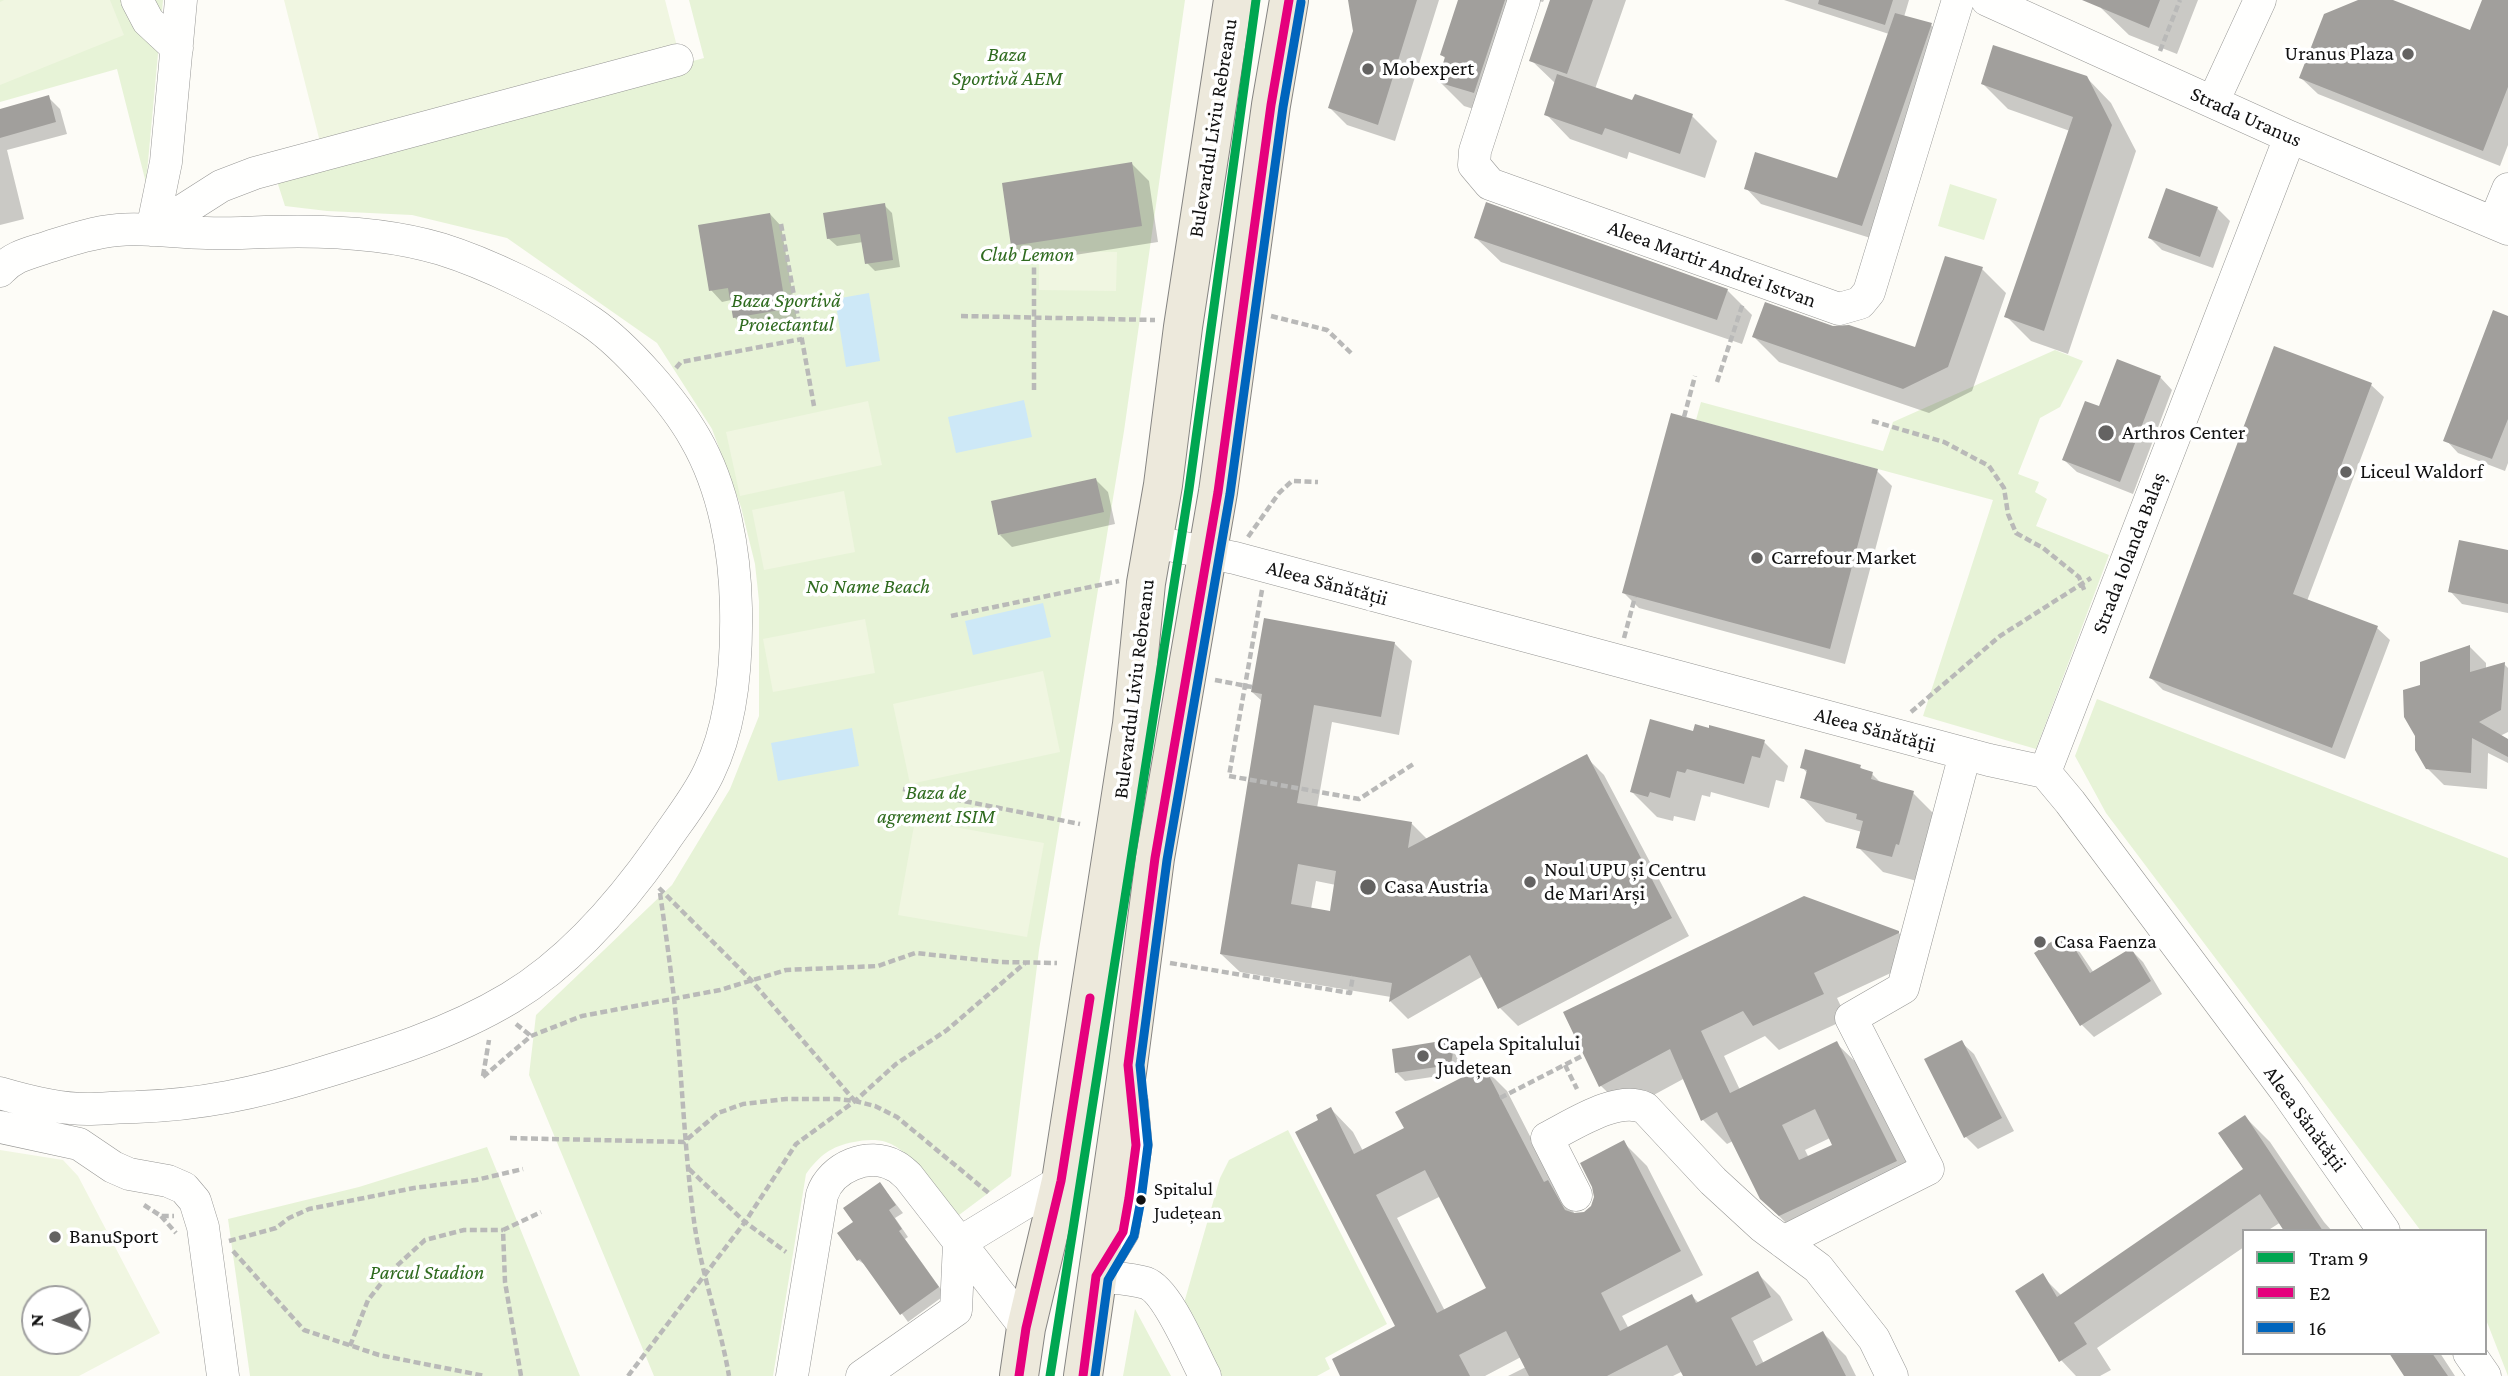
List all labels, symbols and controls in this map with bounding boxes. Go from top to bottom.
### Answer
street label: Bulevardul Liviu Rebreanu [1183,17,1243,239]
place label: Uranus Plaza [2285,41,2394,67]
park label: Baza Sportivă AEM [951,42,1063,92]
marker: Uranus Plaza [2400,46,2416,62]
place label: Mobexpert [1382,56,1474,82]
marker: Mobexpert [1360,61,1376,77]
street label: Strada Uranus [2186,81,2306,153]
street label: Aleea Martir Andrei Istvan [1604,215,1820,313]
park label: Club Lemon [980,242,1074,268]
park label: Baza Sportivă Proiectantul [731,288,841,338]
place label: Arthros Center [2122,420,2246,446]
marker: Arthros Center [2096,423,2116,443]
place label: Liceul Waldorf [2360,459,2483,485]
marker: Liceul Waldorf [2338,464,2354,480]
street label: Strada Iolanda Balaș [2087,469,2171,637]
place label: Carrefour Market [1771,545,1916,571]
marker: Carrefour Market [1749,550,1765,566]
street label: Aleea Sănătății [1264,555,1390,611]
park label: No Name Beach [806,574,930,600]
street label: Bulevardul Liviu Rebreanu [1108,578,1160,800]
street label: Aleea Sănătății [1812,702,1938,758]
park label: Baza de agrement ISIM [877,780,995,830]
place label: Noul UPU și Centru de Mari Arși [1544,857,1706,907]
place label: Casa Austria [1384,874,1489,900]
marker: Noul UPU și Centru de Mari Arși [1522,874,1538,890]
marker: Casa Austria [1358,877,1378,897]
place label: Casa Faenza [2054,929,2157,955]
marker: Casa Faenza [2032,934,2048,950]
place label: Capela Spitalului Județean [1437,1031,1580,1081]
marker: Capela Spitalului Județean [1415,1048,1431,1064]
street label: Aleea Sănătății [2258,1061,2352,1177]
place label: Spitalul Județean [1154,1178,1222,1222]
marker: Spitalul Județean [1134,1193,1148,1207]
place label: BanuSport [69,1224,158,1250]
marker: BanuSport [47,1229,63,1245]
legend [2242,1229,2487,1355]
text: Tram 9 [2309,1246,2369,1270]
park label: Parcul Stadion [370,1260,484,1286]
text: E2 [2309,1281,2330,1305]
north arrow [21,1285,91,1355]
text: N [26,1314,47,1327]
text: 16 [2309,1316,2327,1340]

